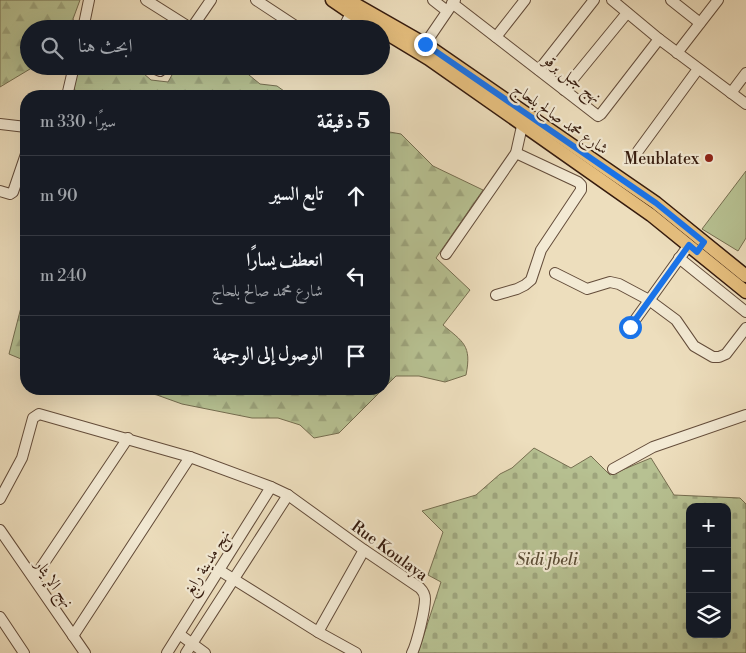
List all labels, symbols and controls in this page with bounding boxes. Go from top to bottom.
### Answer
search box [20,20,390,75]
route end [414,33,437,56]
icon: search [38,34,66,62]
text: ابحث هنا [78,34,133,58]
street label: نهج جبل برقو [535,49,605,111]
street label: شارع محمد صالح بلحاج [507,79,612,162]
text: 5 دقيقة [317,109,370,135]
text: سيرًا · 330 m [40,112,116,132]
place label: Meublatex [624,149,700,169]
marker: Meublatex [703,152,715,164]
text: تابع السير [270,182,323,206]
icon: ahead [342,182,370,210]
text: 90 m [40,186,78,206]
text: انعطف يسارًا [246,248,323,272]
icon: left [342,262,370,290]
text: 240 m [40,266,87,286]
text: شارع محمد صالح بلحاج [211,281,323,301]
route start [619,316,642,339]
text: الوصول إلى الوجهة [213,342,323,366]
icon: arrive [342,342,370,370]
map controls [686,503,731,638]
button: + [686,503,731,548]
street label: Rue Koulaya [347,516,432,586]
street label: نهج مدينة رابغ [179,526,239,602]
button: − [686,548,731,593]
park label: Sidi jbeli [516,550,578,570]
street label: نهج الإيثار [26,554,78,614]
button: layers [686,593,731,638]

